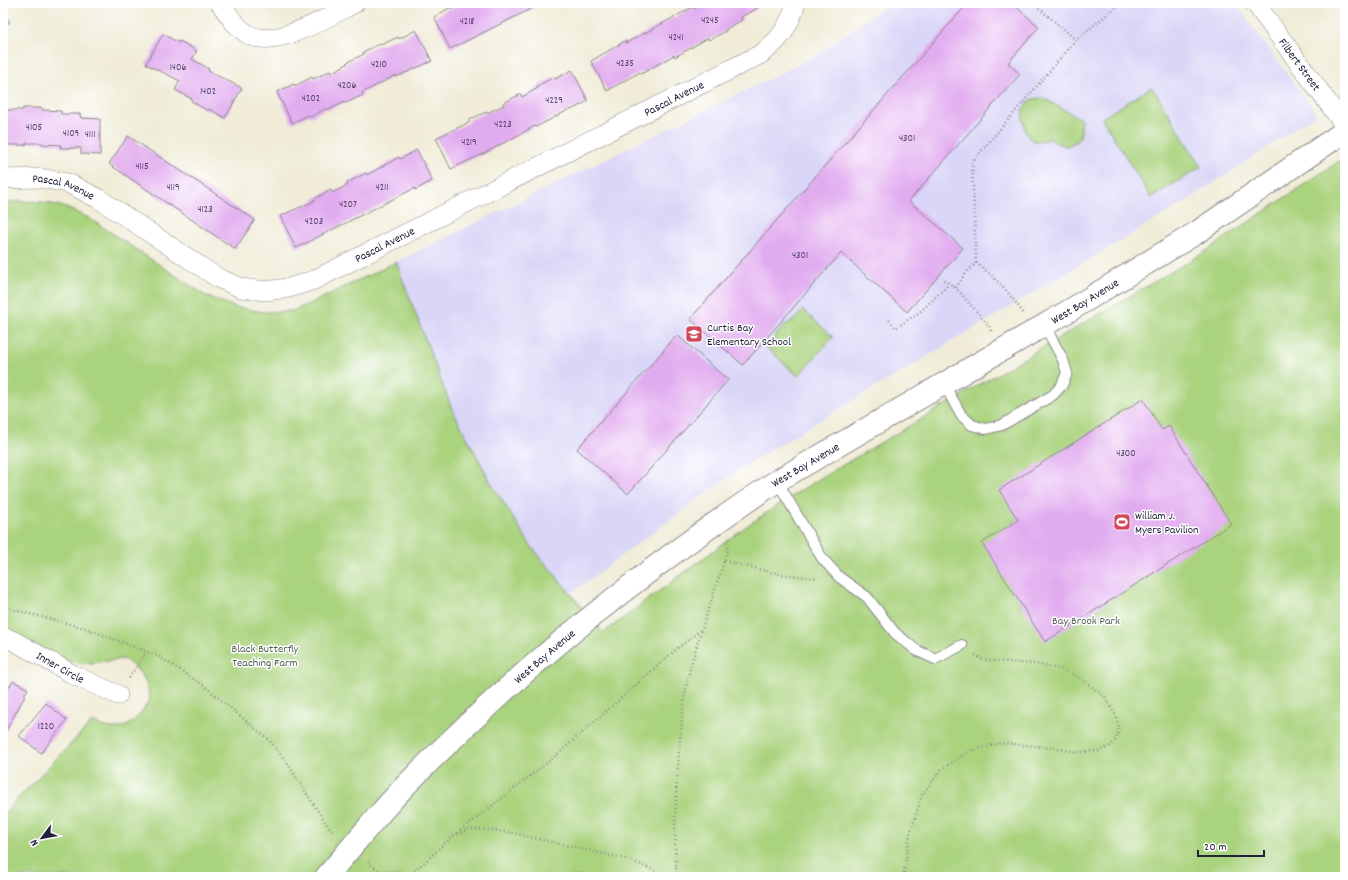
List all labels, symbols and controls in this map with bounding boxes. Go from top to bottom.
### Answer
house number: 4245 [701,14,719,28]
house number: 4218 [460,15,474,29]
house number: 4241 [669,31,683,45]
street label: Filbert Street [1274,35,1324,96]
house number: 4235 [616,57,634,71]
house number: 4210 [371,58,387,72]
house number: 1406 [170,61,186,75]
street label: Pascal Avenue [642,77,707,122]
house number: 4206 [338,79,357,93]
house number: 1402 [200,85,216,99]
house number: 4202 [302,92,320,106]
house number: 4229 [545,94,563,108]
house number: 4223 [494,118,512,132]
house number: 4105 [26,121,43,135]
house number: 4109 [63,127,79,141]
house number: 4111 [85,128,95,142]
house number: 4301 [899,132,915,146]
house number: 4219 [461,136,477,150]
house number: 4115 [135,160,149,174]
street label: Pascal Avenue [32,171,97,205]
house number: 4119 [166,181,180,195]
house number: 4211 [376,181,388,195]
house number: 4207 [339,198,357,212]
house number: 4123 [197,203,213,217]
house number: 4203 [305,215,323,229]
street label: Pascal Avenue [352,223,418,268]
house number: 4301 [792,249,808,263]
street label: West Bay Avenue [1049,275,1123,329]
place label: Curtis Bay Elementary School [707,320,791,351]
school or university icon: Curtis Bay Elementary School [684,324,704,344]
street label: West Bay Avenue [768,439,843,492]
house number: 4300 [1116,447,1136,461]
place label: William J. Myers Pavilion [1135,508,1199,539]
sports icon: William J. Myers Pavilion [1112,512,1132,532]
park label: Bay Brook Park [1052,613,1120,630]
street label: West Bay Avenue [511,626,580,688]
park label: Black Butterfly Teaching Farm [232,641,300,672]
street label: Inner Circle [32,648,87,689]
house number: 1220 [38,720,54,734]
north arrow [22,818,62,858]
scale bar [1198,832,1264,858]
text: N [27,835,43,849]
text: 20 m [1204,839,1227,856]

